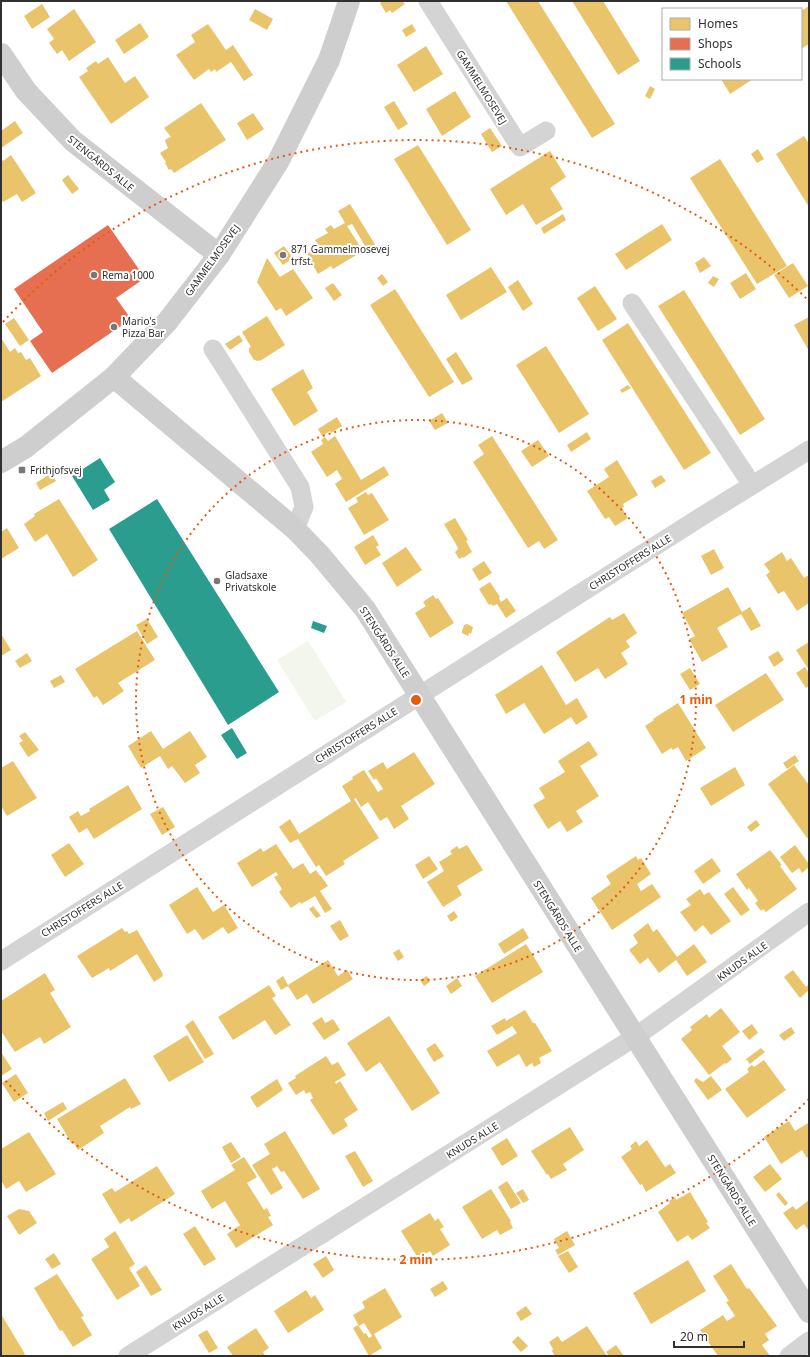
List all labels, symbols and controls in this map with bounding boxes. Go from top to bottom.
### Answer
legend [662,8,802,80]
text: Homes [698,15,738,32]
text: Shops [698,35,733,52]
street label: GAMMELMOSEVEJ [453,47,511,127]
text: Schools [698,55,741,72]
street label: STENGÅRDS ALLE [65,132,137,194]
street label: GAMMELMOSEVEJ [181,221,243,299]
place label: 871 Gammelmosevej trfst. [291,242,390,268]
marker: 871 Gammelmosevej trfst. [278,250,288,260]
place label: Rema 1000 [102,268,155,282]
marker: Rema 1000 [89,270,99,280]
place label: Mario's Pizza Bar [122,314,164,340]
marker: Mario's Pizza Bar [109,322,119,332]
place label: Frithjofsvej [30,463,82,477]
marker: Frithjofsvej [17,465,27,475]
street label: CHRISTOFFERS ALLE [586,531,674,593]
place label: Gladsaxe Privatskole [225,568,277,594]
marker: Gladsaxe Privatskole [212,576,222,586]
street label: STENGÅRDS ALLE [357,604,413,680]
text: 1 min [679,691,713,708]
centre of rings [409,693,423,707]
street label: CHRISTOFFERS ALLE [312,704,400,766]
street label: CHRISTOFFERS ALLE [38,878,126,940]
street label: STENGÅRDS ALLE [530,878,586,954]
street label: KNUDS ALLE [714,938,770,984]
street label: KNUDS ALLE [443,1118,501,1162]
street label: STENGÅRDS ALLE [704,1152,760,1228]
text: 2 min [399,1251,433,1268]
street label: KNUDS ALLE [169,1290,227,1334]
scale bar [674,1323,744,1349]
text: 20 m [680,1328,708,1345]

